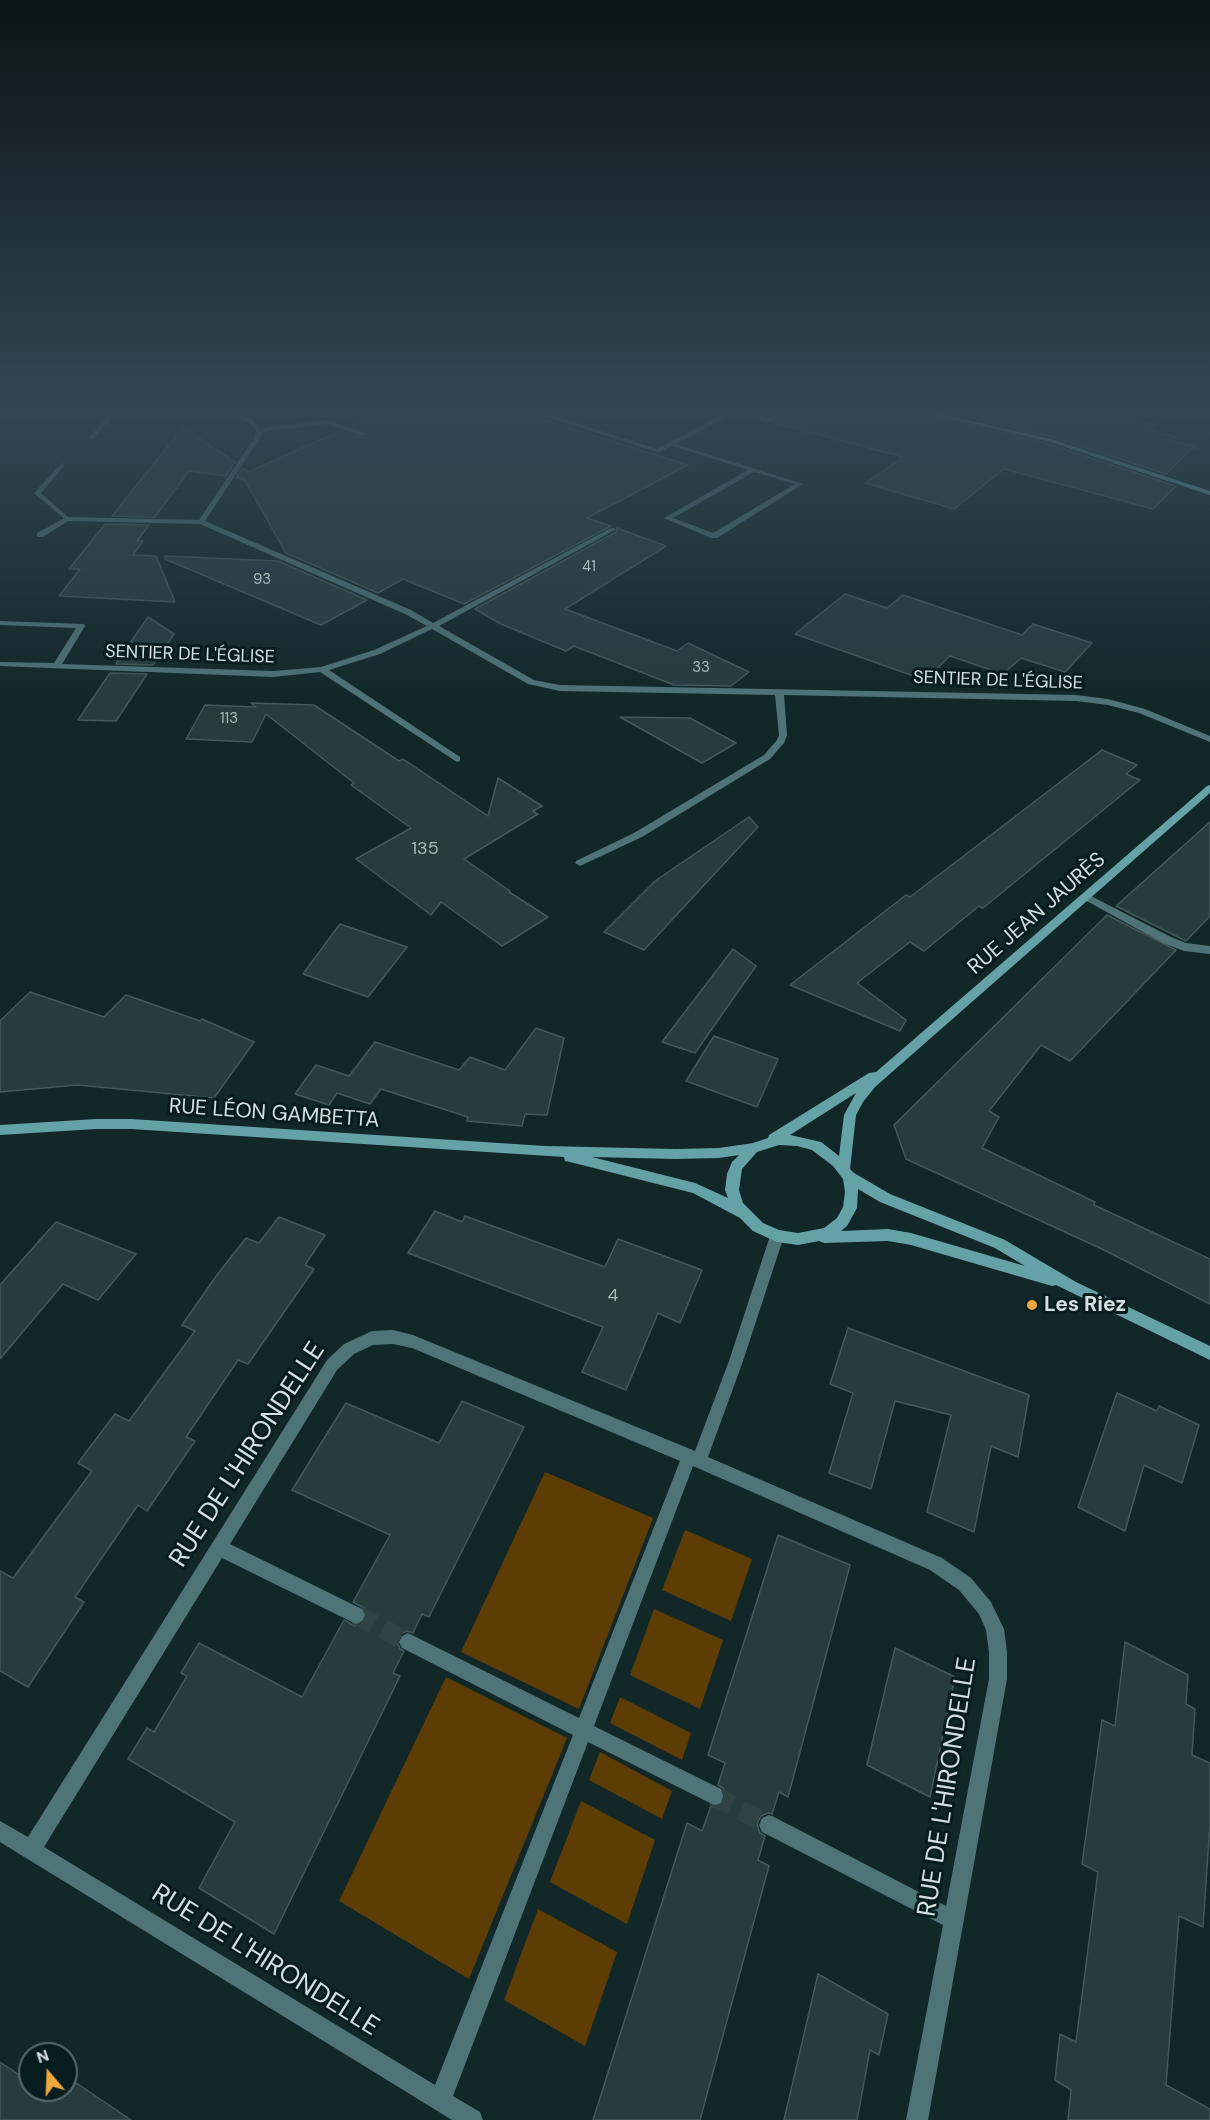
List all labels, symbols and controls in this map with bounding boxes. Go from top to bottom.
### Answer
house number: 41 [582,558,596,576]
house number: 93 [253,571,271,589]
street label: SENTIER DE L'ÉGLISE [105,641,275,669]
house number: 33 [692,659,710,677]
street label: SENTIER DE L'ÉGLISE [913,667,1083,695]
house number: 113 [220,710,238,728]
house number: 135 [411,838,439,860]
street label: RUE JEAN JAURÈS [963,848,1111,980]
street label: RUE LÉON GAMBETTA [168,1094,380,1134]
house number: 4 [608,1285,618,1307]
place label: Les Riez [1044,1292,1126,1318]
marker: Les Riez [1025,1298,1039,1312]
street label: RUE DE L'HIRONDELLE [164,1337,332,1573]
street label: RUE DE L'HIRONDELLE [912,1655,984,1919]
street label: RUE DE L'HIRONDELLE [146,1878,384,2044]
north arrow [18,2042,78,2102]
text: N [34,2045,52,2068]

